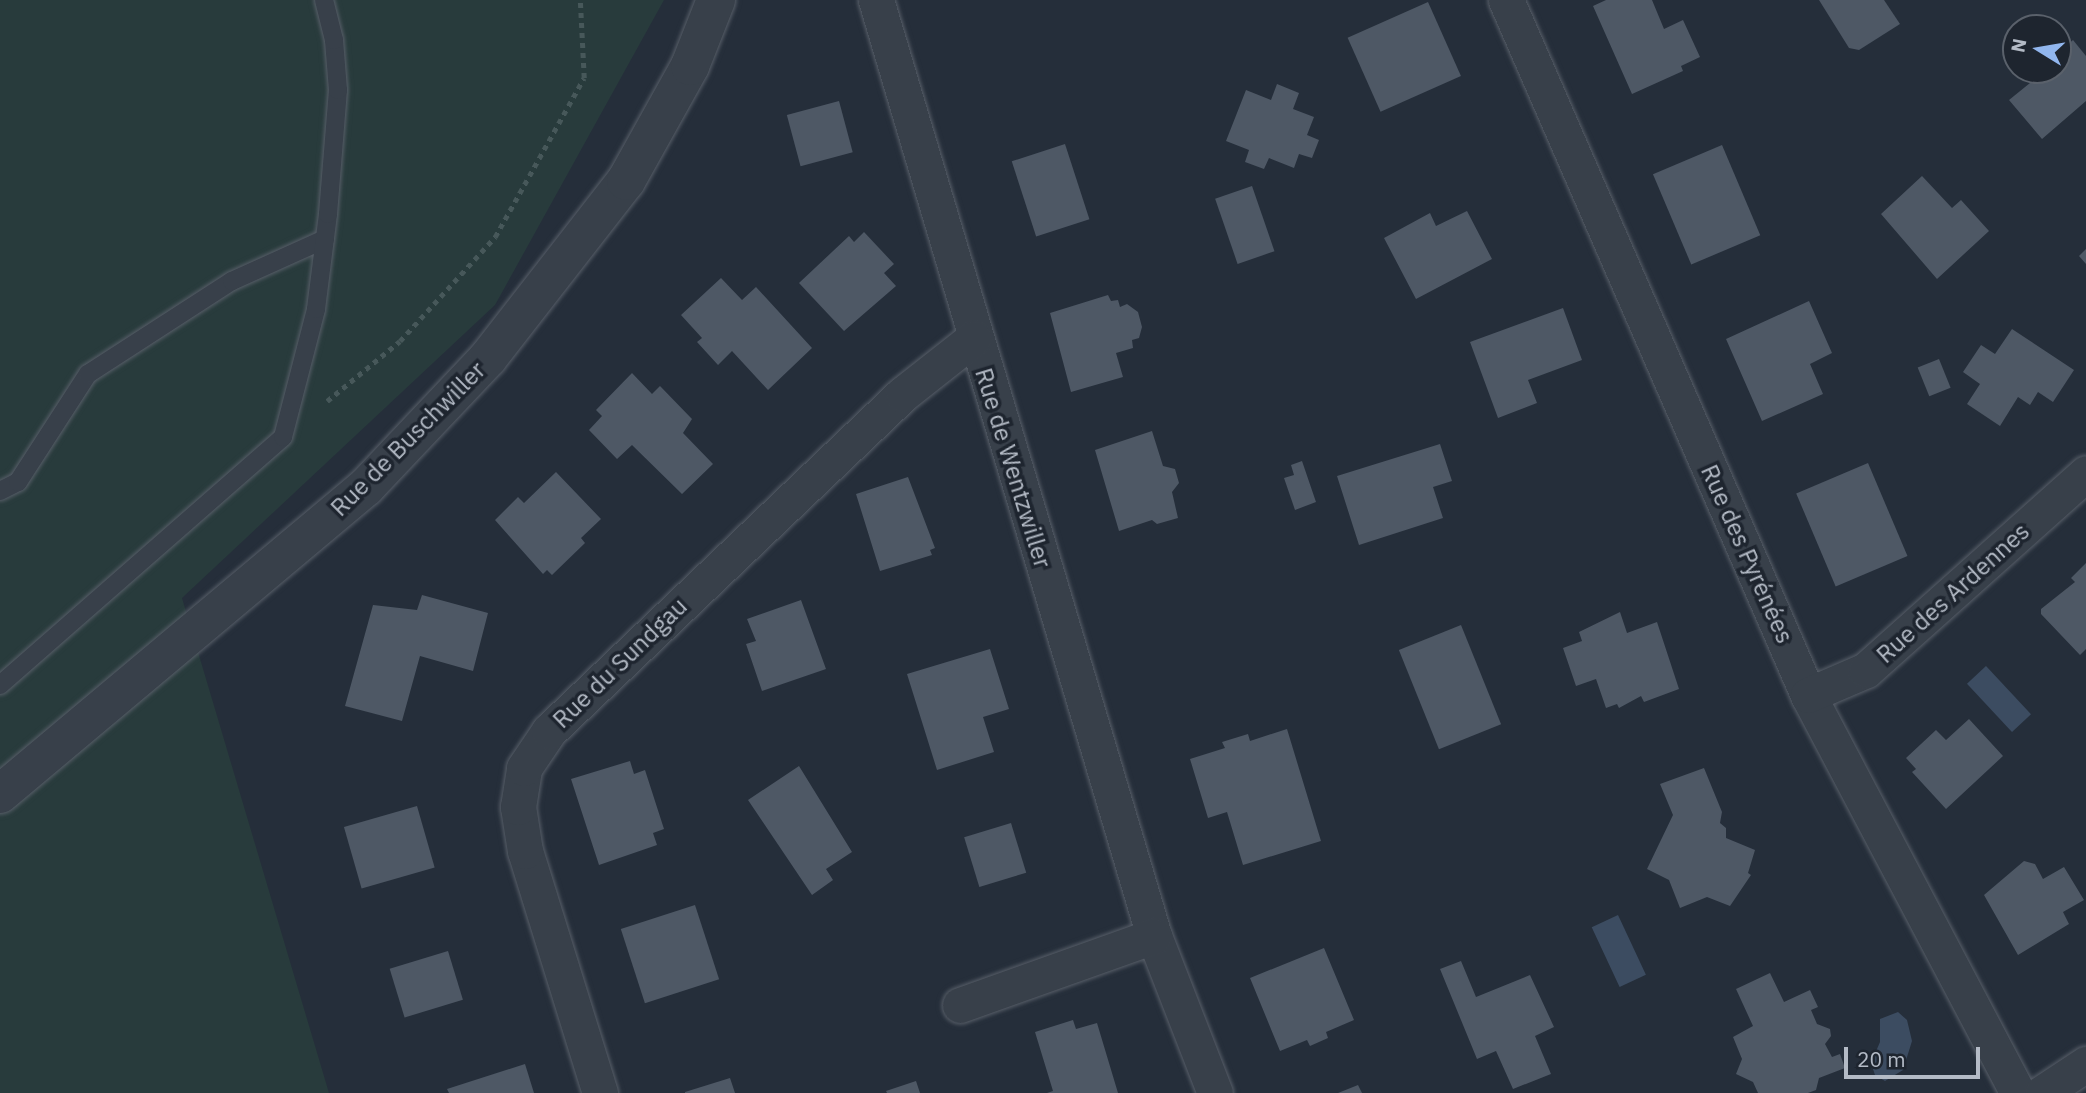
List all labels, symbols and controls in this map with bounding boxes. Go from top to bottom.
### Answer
north arrow [2002,14,2072,84]
text: N [2005,36,2031,54]
street label: Rue de Buschwiller [325,356,491,522]
street label: Rue de Wentzwiller [969,365,1057,571]
street label: Rue des Pyrénées [1695,460,1799,648]
street label: Rue des Ardennes [1871,517,2035,669]
street label: Rue du Sundgau [547,592,693,734]
scale bar [1848,1034,1984,1078]
text: 20 m [1857,1045,1906,1073]

